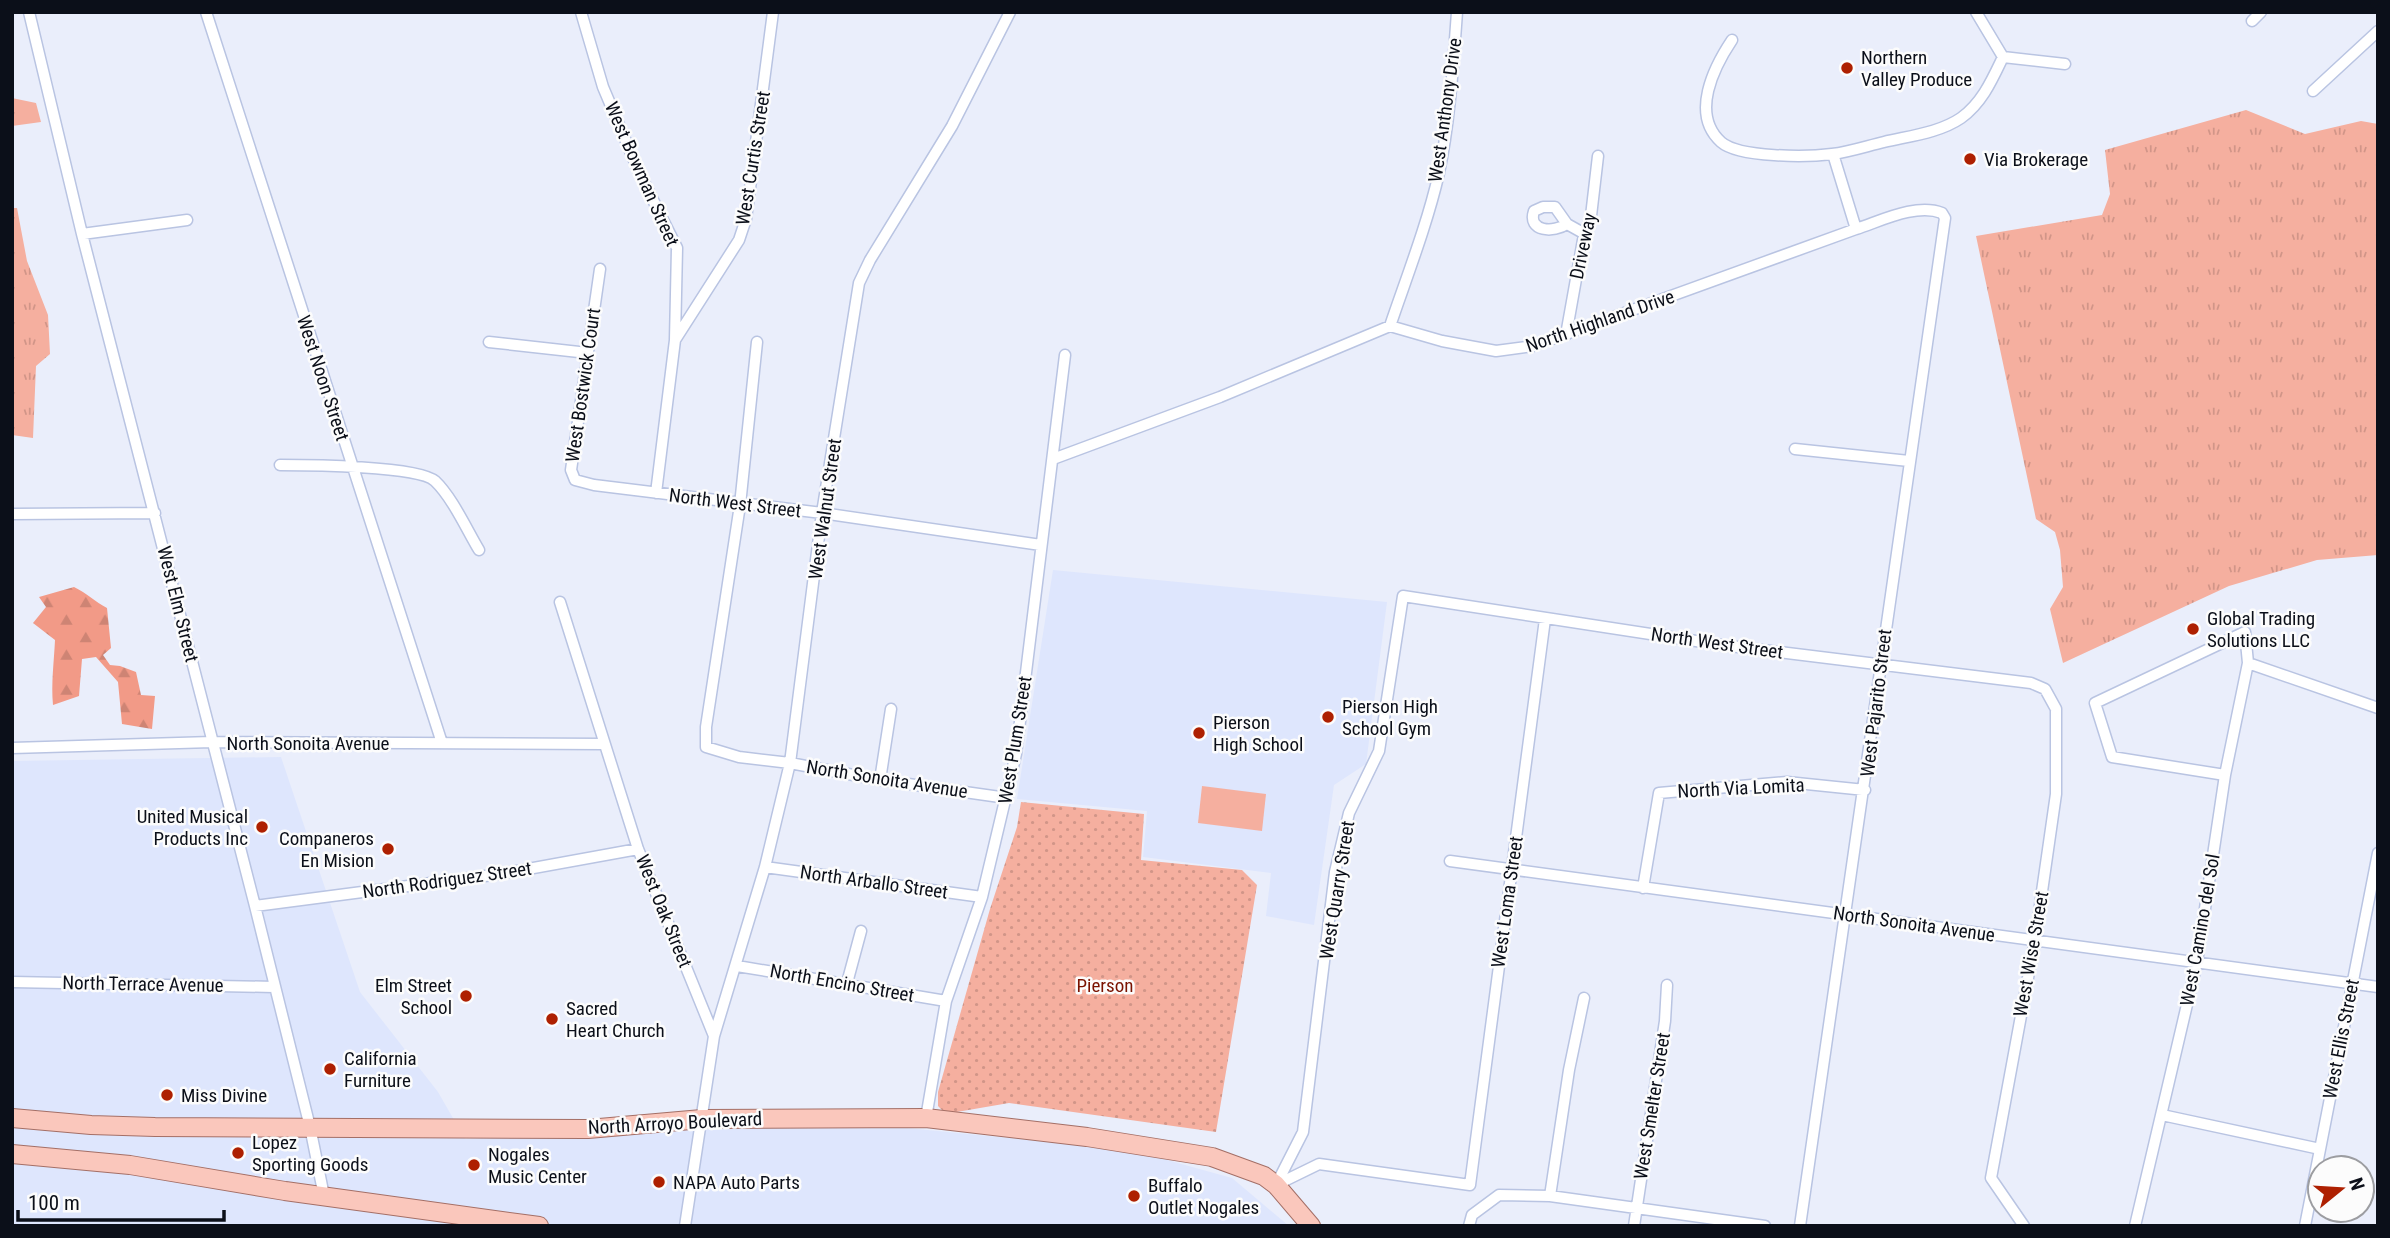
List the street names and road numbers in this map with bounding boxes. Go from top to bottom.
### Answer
street label: West Anthony Drive [1423,36,1467,184]
street label: West Curtis Street [731,89,775,227]
street label: West Bowman Street [600,98,684,250]
street label: Driveway [1565,211,1601,281]
street label: North Highland Drive [1523,285,1677,357]
street label: West Bostwick Court [561,306,605,464]
street label: West Noon Street [292,312,354,444]
street label: West Walnut Street [804,437,846,581]
street label: North West Street [668,483,802,523]
street label: West Elm Street [152,544,204,664]
street label: North West Street [1650,622,1784,664]
street label: West Pajarito Street [1856,628,1896,778]
street label: West Plum Street [994,674,1036,806]
street label: North Sonoita Avenue [227,732,390,755]
street label: North Sonoita Avenue [805,755,969,803]
street label: North Via Lomita [1677,773,1805,803]
street label: West Quarry Street [1315,819,1359,961]
street label: West Loma Street [1486,835,1528,969]
street label: West Oak Street [631,851,697,971]
street label: West Camino del Sol [2175,852,2225,1008]
street label: North Rodriguez Street [361,857,533,903]
street label: North Arballo Street [799,860,949,904]
street label: West Wise Street [2009,889,2053,1019]
street label: North Sonoita Avenue [1832,901,1996,947]
street label: North Encino Street [768,959,916,1007]
street label: North Terrace Avenue [62,971,224,997]
street label: West Ellis Street [2318,977,2364,1101]
street label: West Smelter Street [1629,1031,1675,1181]
street label: North Arroyo Boulevard [587,1107,763,1139]

